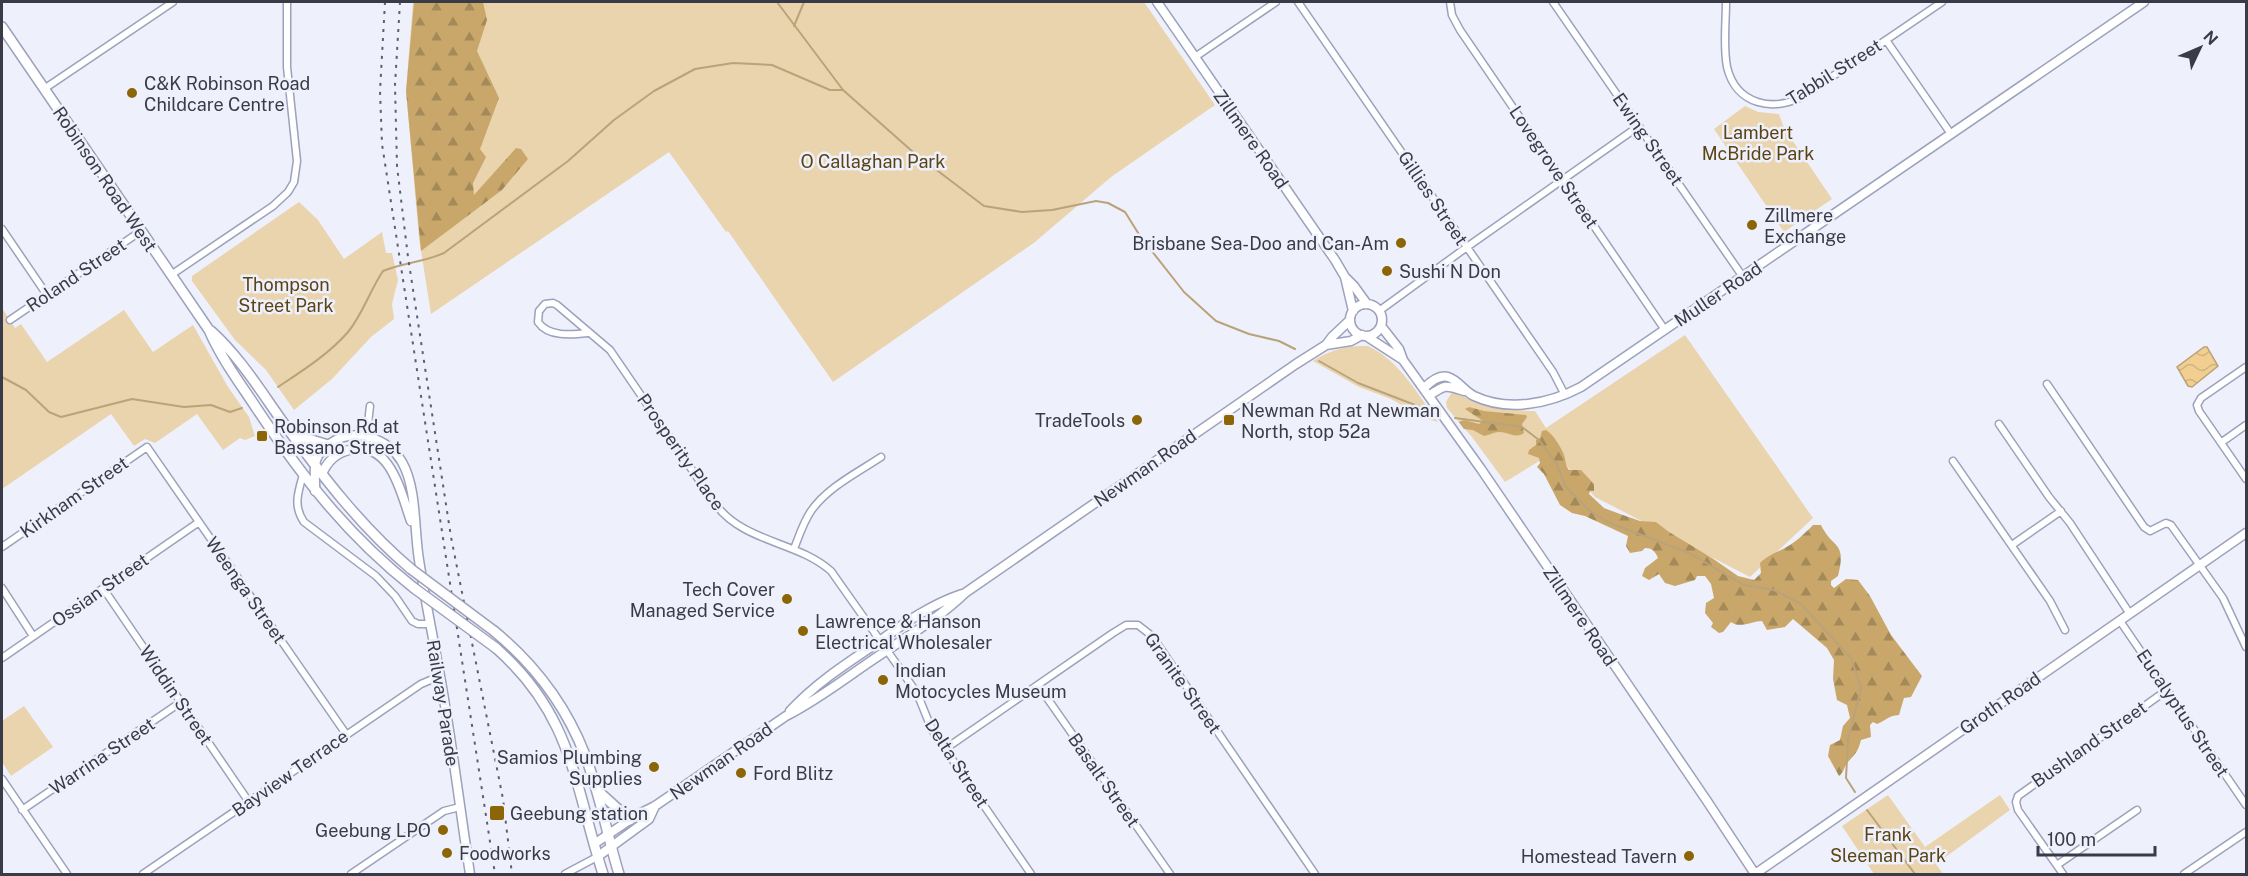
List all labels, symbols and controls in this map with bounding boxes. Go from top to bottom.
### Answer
north arrow [2170,18,2230,78]
text: N [2199,27,2222,49]
street label: Tabbil Street [1783,34,1885,110]
place label: C&K Robinson Road Childcare Centre [144,73,310,115]
street label: Zillmere Road [1209,85,1293,193]
marker: C&K Robinson Road Childcare Centre [125,86,139,100]
street label: Ewing Street [1608,89,1688,189]
street label: Robinson Road West [49,102,161,256]
street label: Lovegrove Street [1505,102,1603,232]
park label: Lambert McBride Park [1702,122,1814,164]
street label: Gillies Street [1394,147,1472,249]
park label: O Callaghan Park [801,151,945,172]
place label: Zillmere Exchange [1764,205,1846,247]
marker: Zillmere Exchange [1745,218,1759,232]
place label: Brisbane Sea-Doo and Can-Am [1132,233,1389,254]
street label: Roland Street [22,234,130,316]
marker: Brisbane Sea-Doo and Can-Am [1394,236,1408,250]
street label: Muller Road [1670,257,1766,331]
place label: Sushi N Don [1399,261,1501,282]
marker: Sushi N Don [1380,264,1394,278]
park label: Thompson Street Park [238,274,334,316]
street label: Prosperity Place [633,390,729,514]
place label: Newman Rd at Newman North, stop 52a [1241,400,1440,442]
place label: TradeTools [1035,410,1125,431]
marker: TradeTools [1130,413,1144,427]
marker: Newman Rd at Newman North, stop 52a [1222,413,1236,427]
place label: Robinson Rd at Bassano Street [274,416,402,458]
street label: Newman Road [1090,425,1200,511]
marker: Robinson Rd at Bassano Street [255,429,269,443]
street label: Kirkham Street [16,452,132,542]
street label: Weenga Street [202,533,290,647]
street label: Ossian Street [48,549,152,631]
street label: Zillmere Road [1539,562,1621,670]
place label: Tech Cover Managed Service [630,579,775,621]
marker: Tech Cover Managed Service [780,592,794,606]
place label: Lawrence & Hanson Electrical Wholesaler [815,611,992,653]
marker: Lawrence & Hanson Electrical Wholesaler [796,624,810,638]
street label: Granite Street [1140,628,1226,738]
street label: Railway Parade [423,638,463,768]
street label: Widdin Street [135,641,217,749]
street label: Eucalyptus Street [2132,645,2234,781]
place label: Indian Motocycles Museum [895,660,1067,702]
street label: Groth Road [1955,667,2045,739]
marker: Indian Motocycles Museum [876,673,890,687]
street label: Bushland Street [2028,697,2150,791]
street label: Warrina Street [45,713,159,799]
street label: Delta Street [921,715,993,811]
street label: Newman Road [666,718,776,804]
street label: Bayview Terrace [228,725,352,821]
street label: Basalt Street [1064,729,1144,831]
place label: Samios Plumbing Supplies [497,747,642,789]
marker: Samios Plumbing Supplies [647,760,661,774]
place label: Ford Blitz [753,763,833,784]
marker: Ford Blitz [734,766,748,780]
place label: Geebung station [510,803,648,824]
marker: Geebung station [488,804,506,822]
scale bar [2038,819,2155,857]
place label: Geebung LPO [315,820,431,841]
marker: Geebung LPO [436,823,450,837]
park label: Frank Sleeman Park [1830,824,1946,866]
text: 100 m [2047,829,2096,850]
place label: Foodworks [459,843,551,864]
marker: Foodworks [440,846,454,860]
place label: Homestead Tavern [1521,846,1677,867]
marker: Homestead Tavern [1682,849,1696,863]

